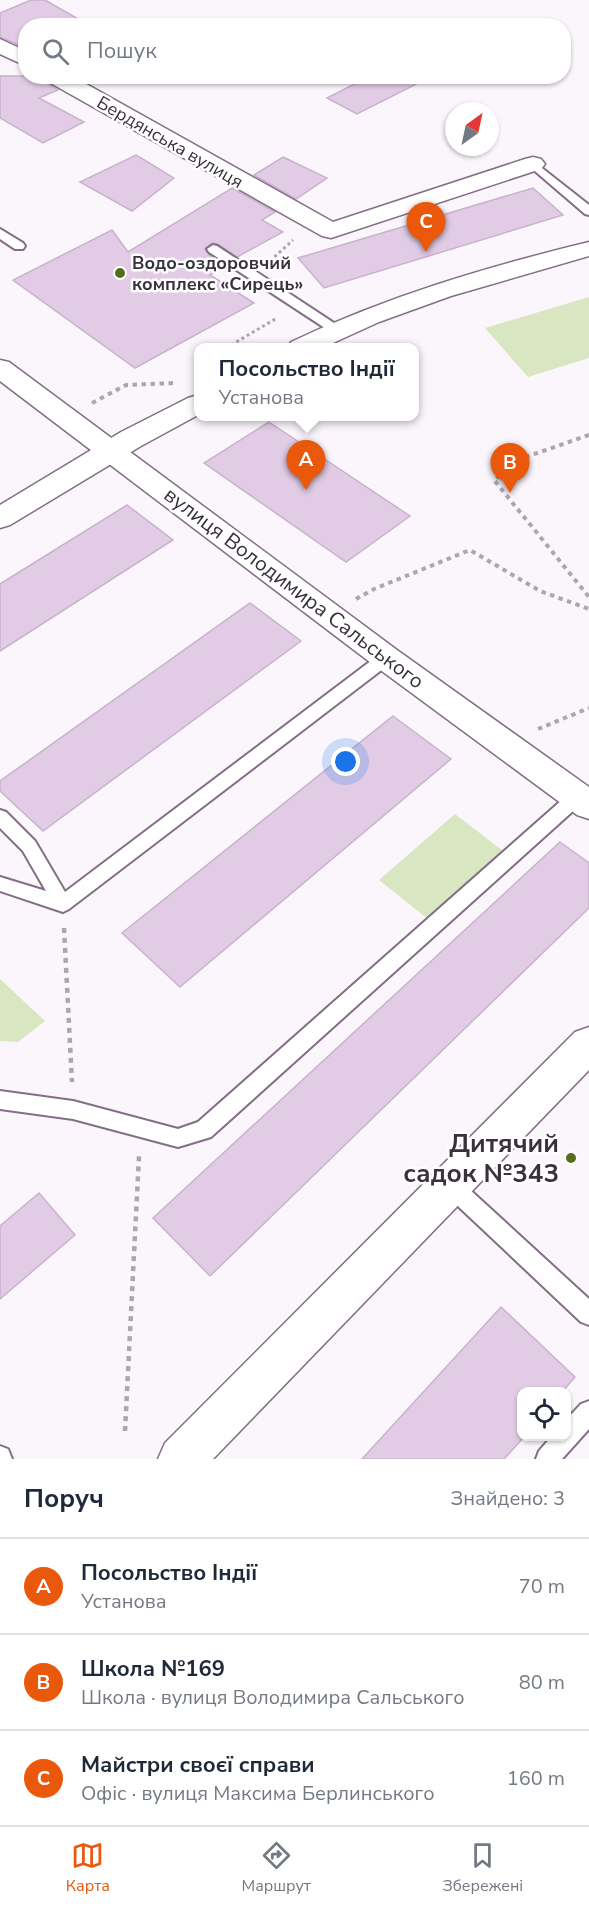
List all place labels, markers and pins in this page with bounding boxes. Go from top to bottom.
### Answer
pin: C [406,202,446,252]
place label: Водо-оздоровчий комплекс «Сирець» [132,251,303,296]
marker: Водо-оздоровчий комплекс «Сирець» [113,266,127,280]
pin: A [286,440,326,490]
pin: B [490,444,530,493]
place label: Дитячий садок №343 [403,1126,559,1191]
marker: Дитячий садок №343 [564,1151,578,1165]

